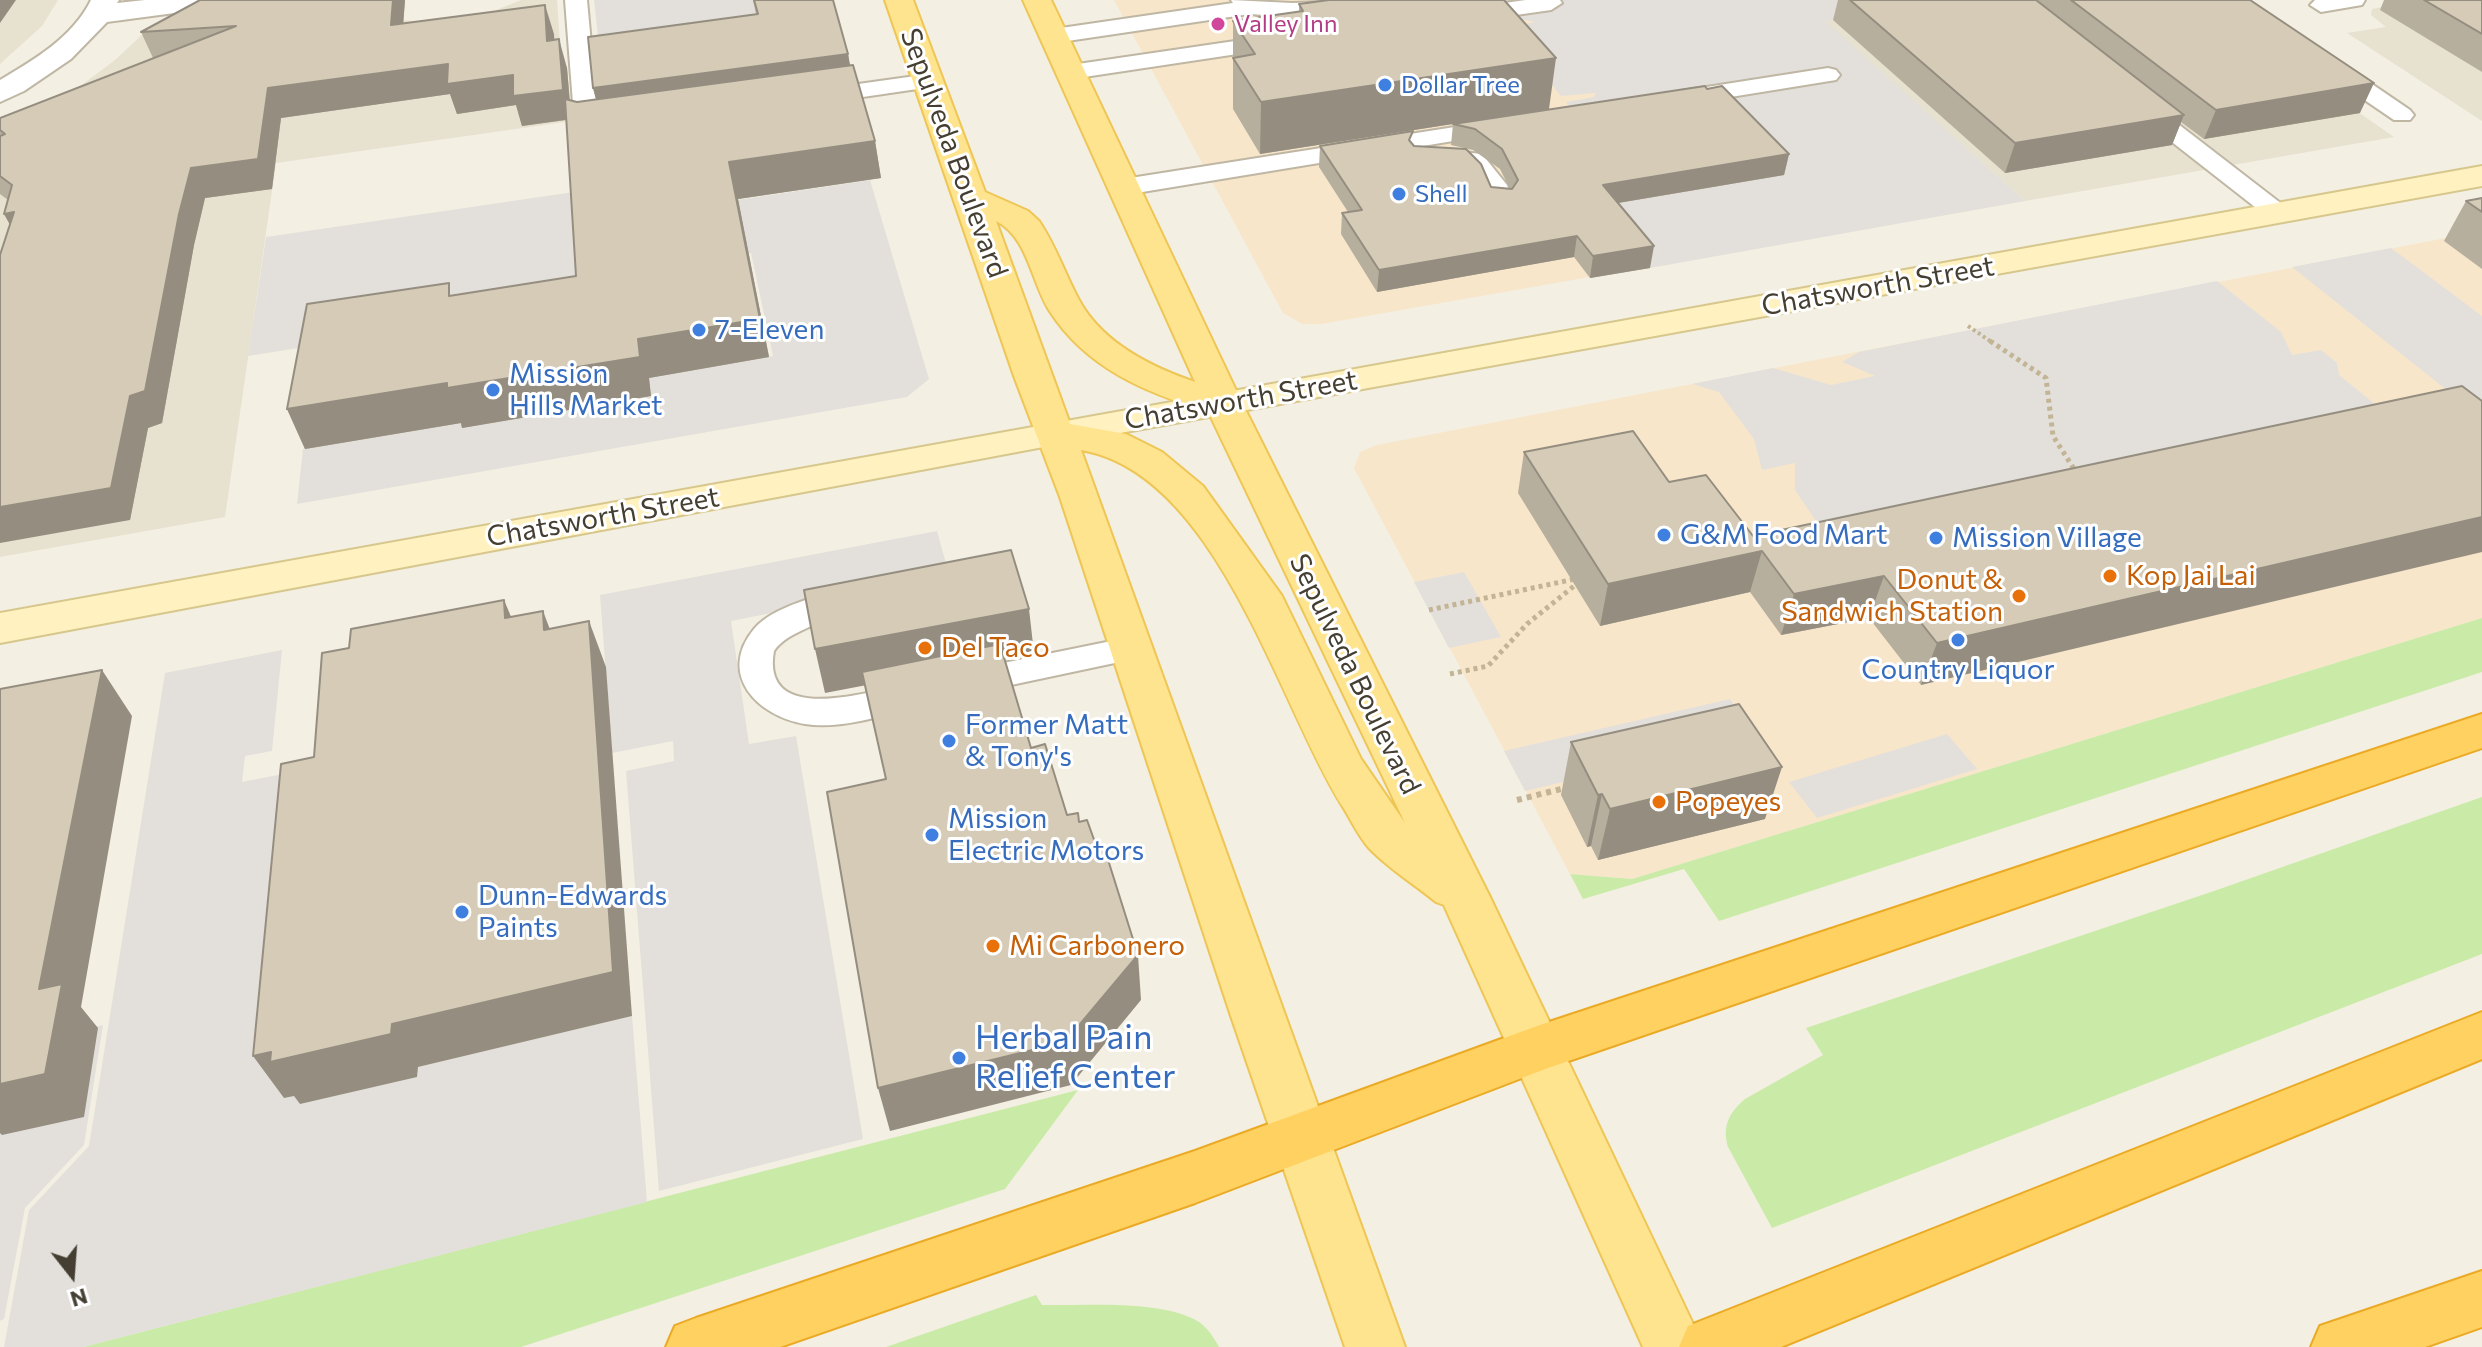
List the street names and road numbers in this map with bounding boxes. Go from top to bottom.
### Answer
street label: Sepulveda Boulevard [893,24,1015,282]
street label: Chatsworth Street [1759,249,1997,323]
street label: Chatsworth Street [1122,363,1360,437]
street label: Chatsworth Street [484,480,722,554]
street label: Sepulveda Boulevard [1282,548,1428,800]

